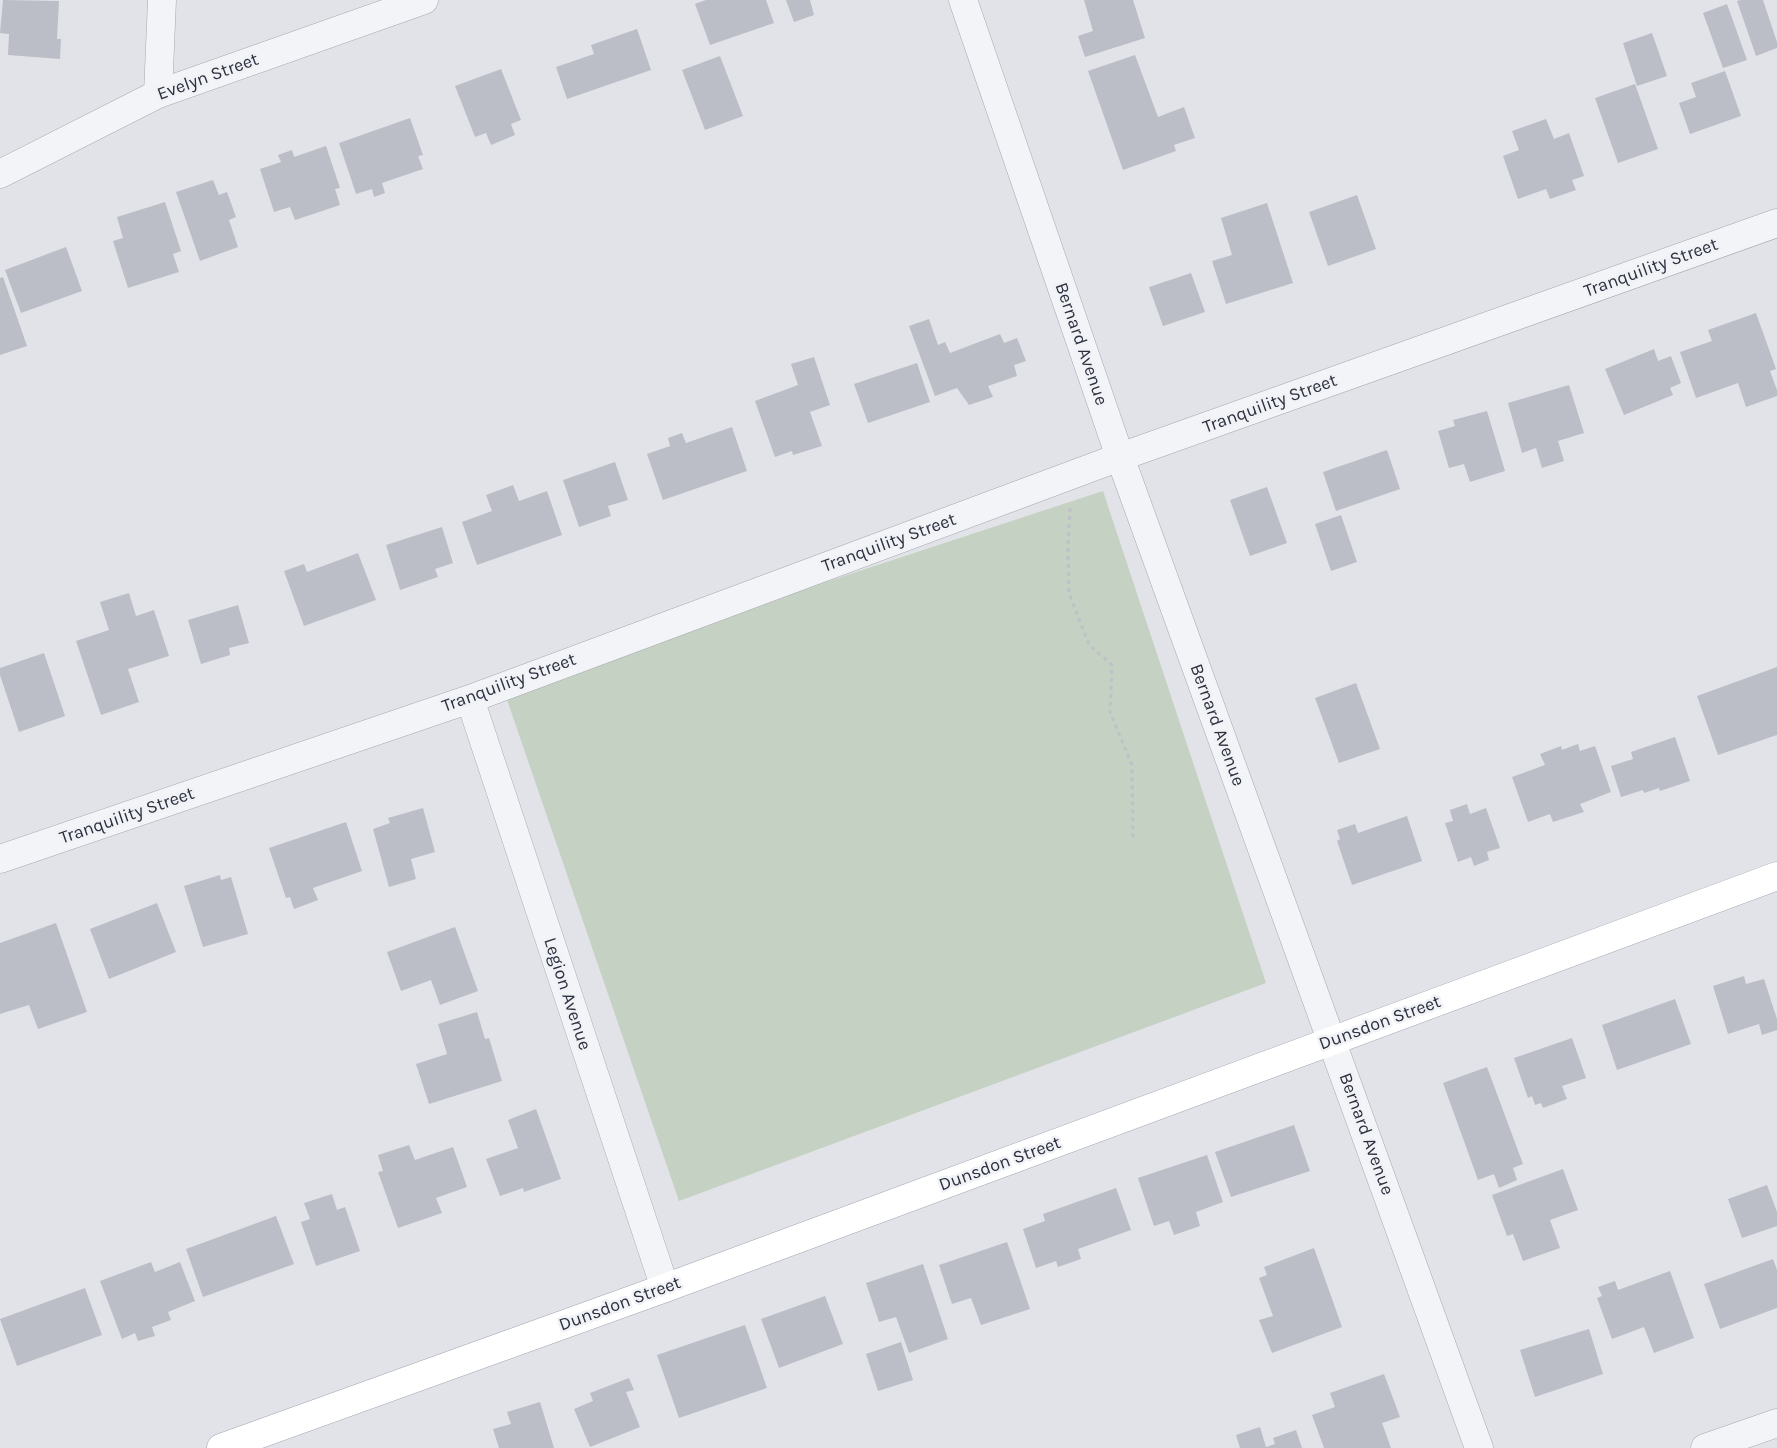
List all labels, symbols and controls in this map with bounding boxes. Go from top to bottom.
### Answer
street label: Evelyn Street [154,49,262,105]
street label: Tranquility Street [1581,234,1721,302]
street label: Bernard Avenue [1050,280,1112,408]
street label: Tranquility Street [1200,370,1340,438]
street label: Tranquility Street [819,509,959,577]
street label: Tranquility Street [439,649,579,717]
street label: Bernard Avenue [1185,661,1249,789]
street label: Tranquility Street [57,783,197,849]
street label: Legion Avenue [539,935,595,1053]
street label: Dunsdon Street [1316,991,1444,1055]
street label: Bernard Avenue [1334,1070,1398,1198]
street label: Dunsdon Street [936,1132,1064,1196]
street label: Dunsdon Street [556,1272,684,1336]

